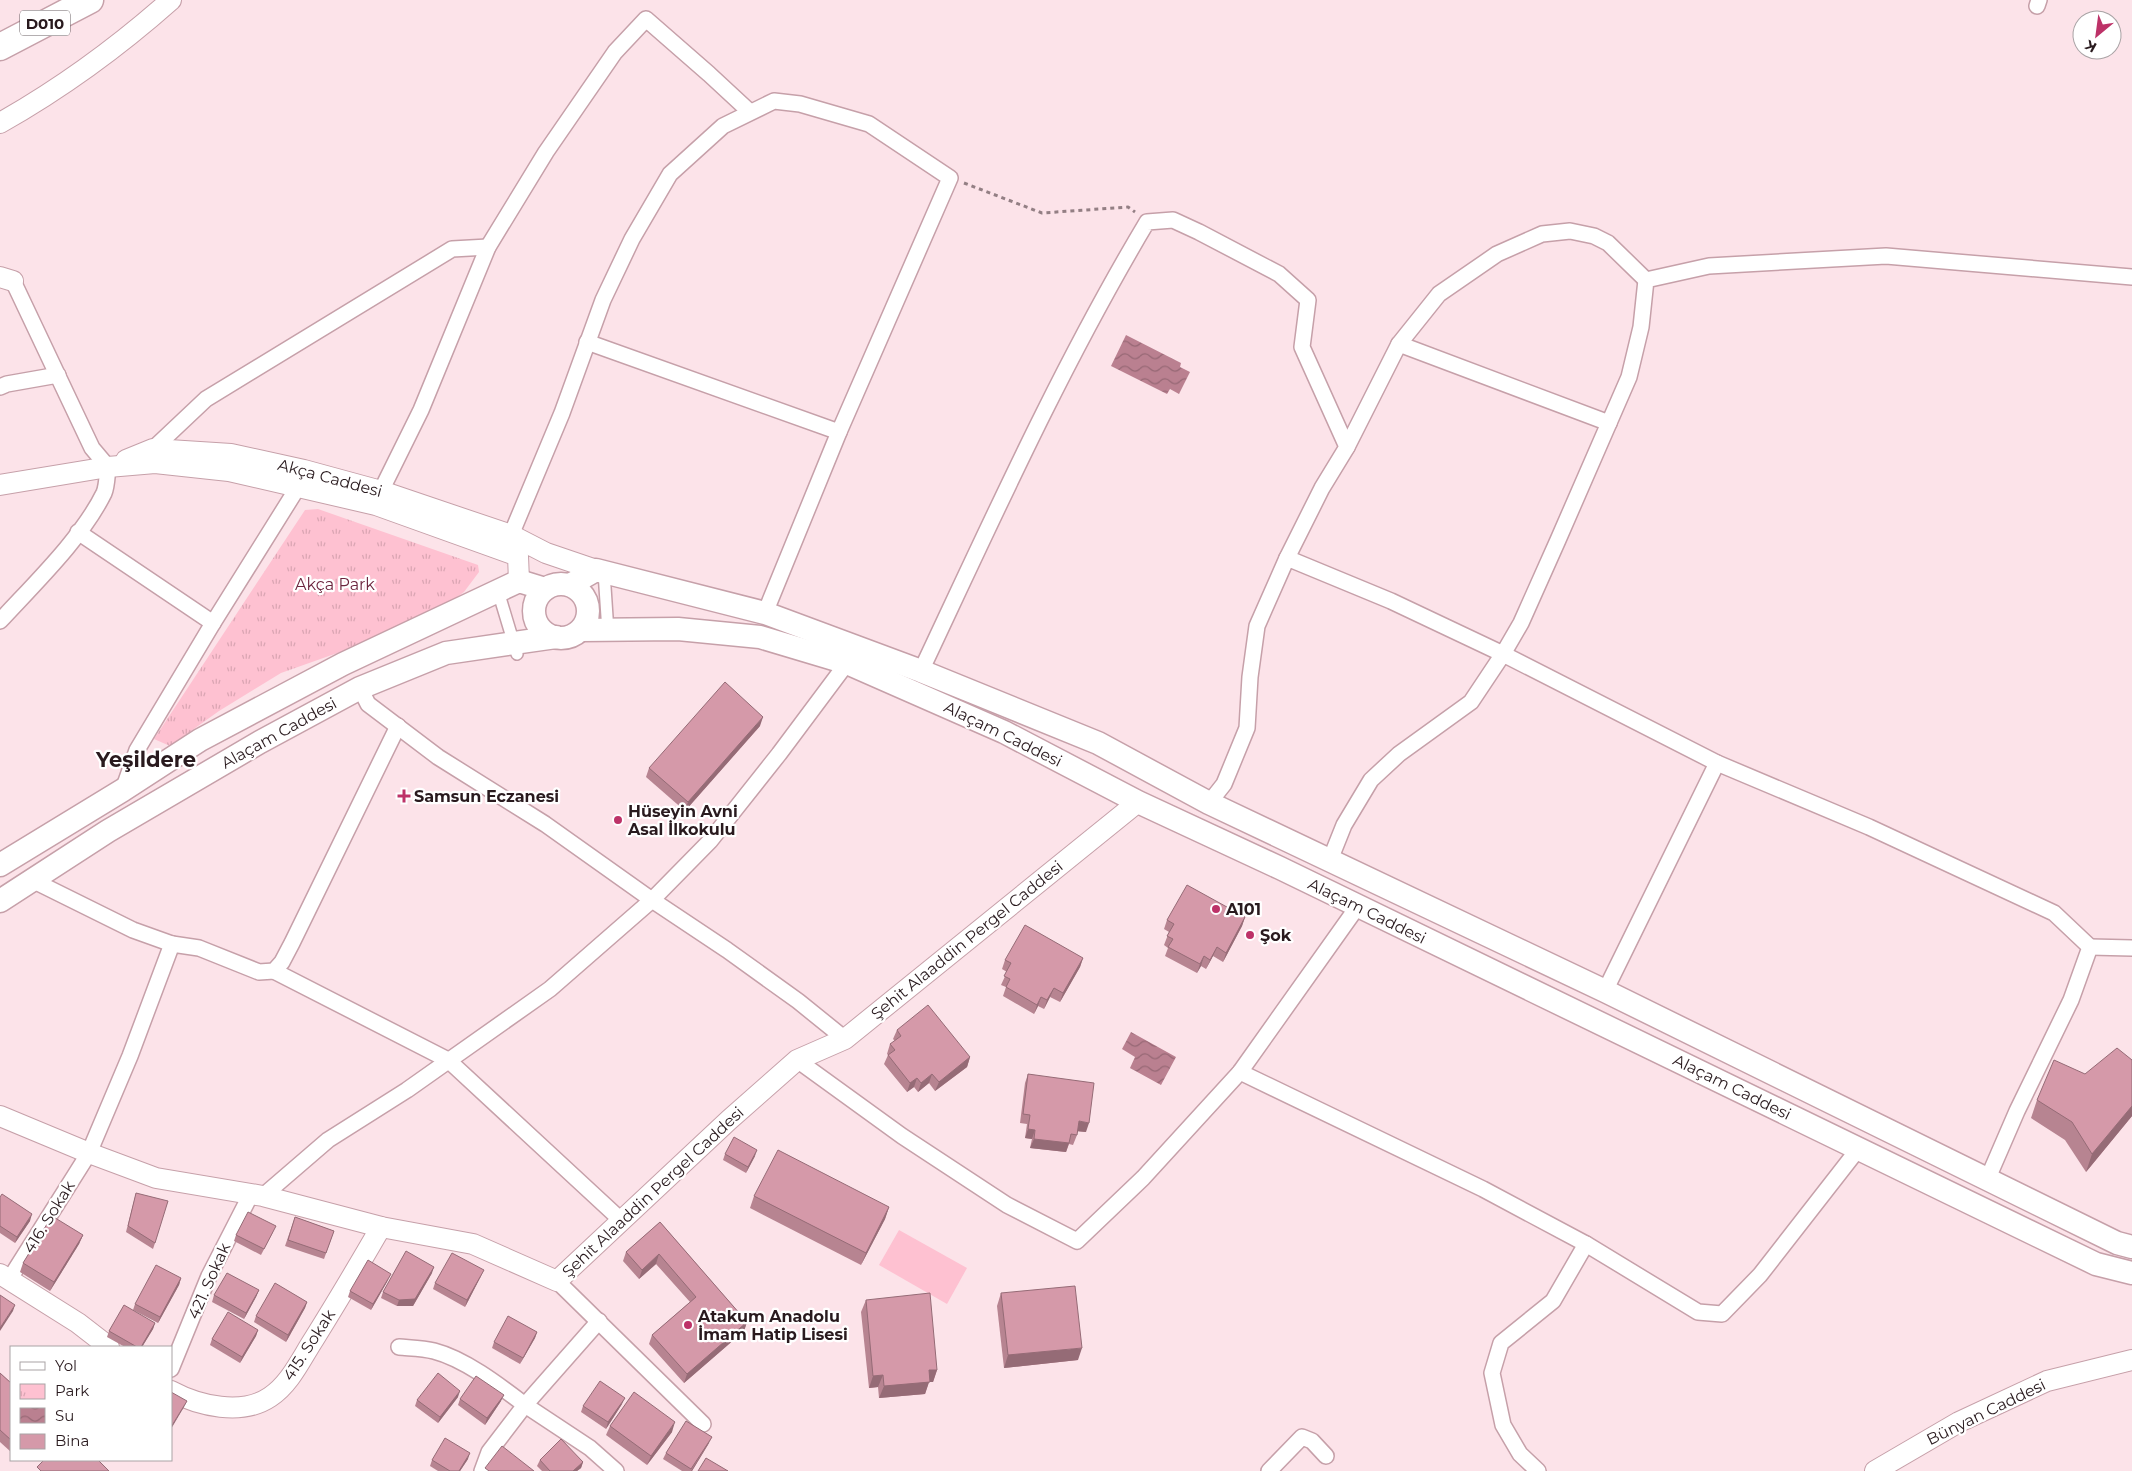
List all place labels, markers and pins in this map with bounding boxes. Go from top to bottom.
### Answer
place label: Samsun Eczanesi [414,787,559,806]
marker: Samsun Eczanesi [398,790,410,802]
place label: Hüseyin Avni Asal İlkokulu [627,802,738,839]
marker: Hüseyin Avni Asal İlkokulu [612,814,624,826]
place label: A101 [1225,900,1261,919]
marker: A101 [1210,903,1222,915]
place label: Şok [1260,926,1292,945]
marker: Şok [1244,929,1256,941]
place label: Atakum Anadolu İmam Hatip Lisesi [697,1307,848,1344]
marker: Atakum Anadolu İmam Hatip Lisesi [682,1319,694,1331]

